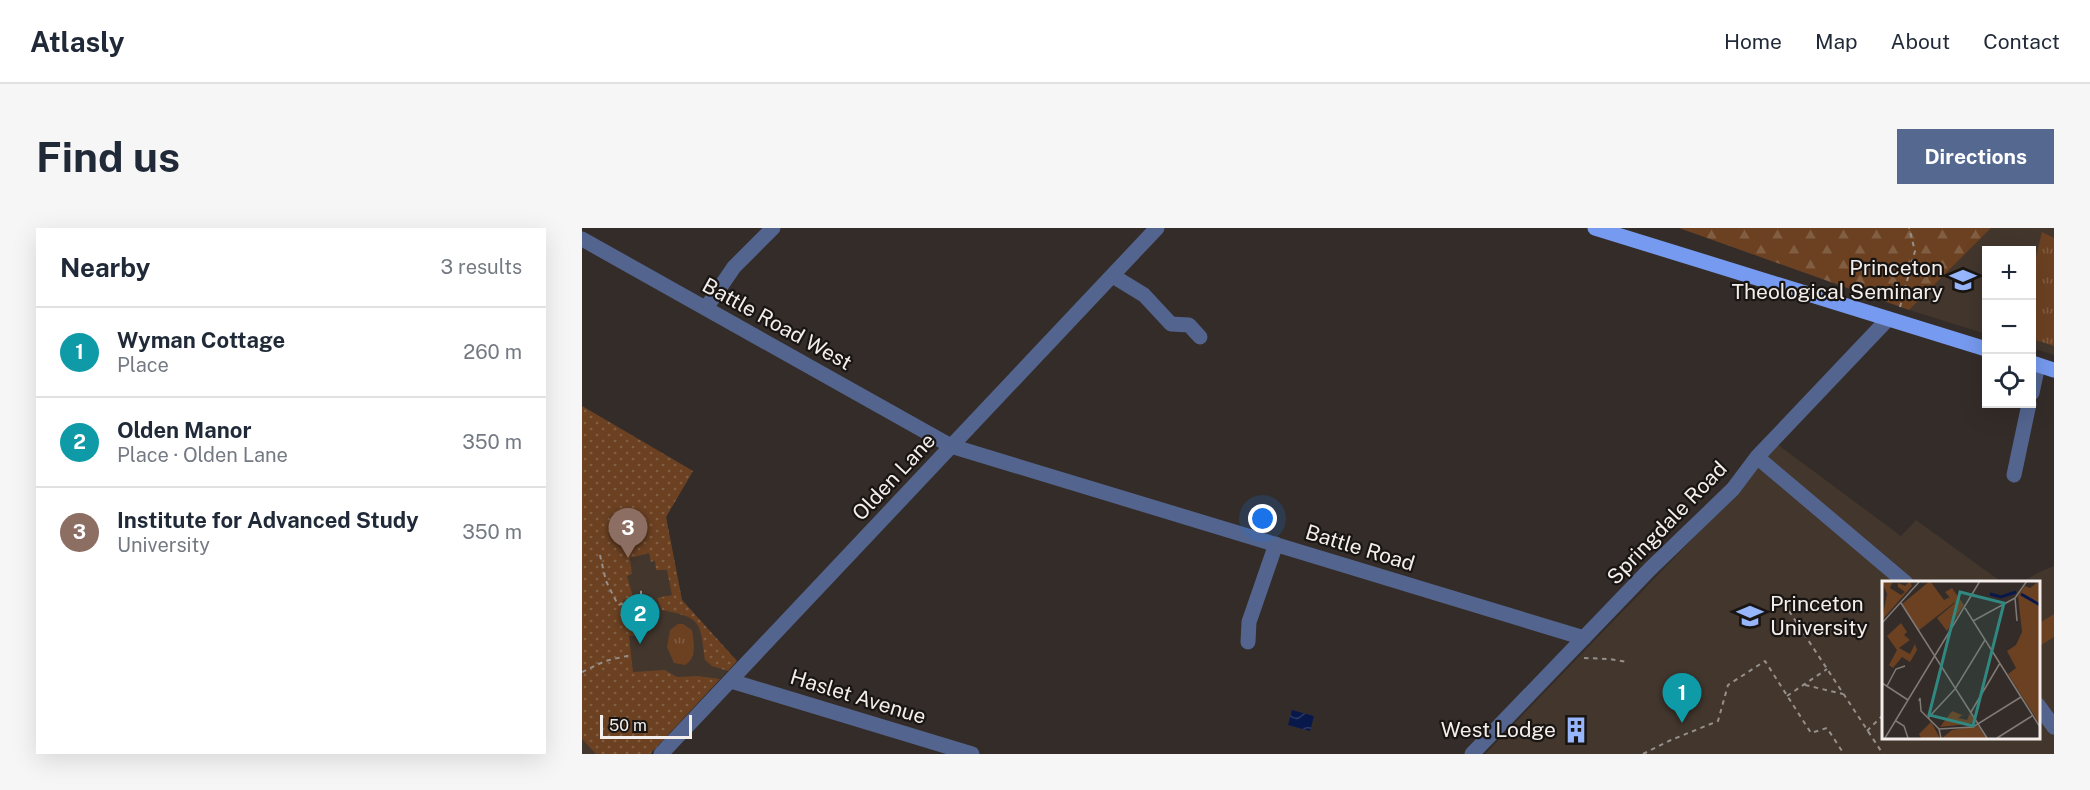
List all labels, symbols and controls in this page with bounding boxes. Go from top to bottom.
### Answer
text: Atlasly [30,25,124,58]
text: Home [1724,29,1782,54]
text: Map [1815,29,1858,54]
text: About [1891,29,1950,54]
text: Contact [1983,29,2060,54]
button: Directions [1897,129,2054,184]
text: Find us [36,132,180,181]
map controls [1982,246,2036,408]
button: + [1982,246,2036,300]
text: Nearby [60,252,150,283]
text: 3 results [441,255,522,279]
place label: Princeton Theological Seminary [1732,255,1943,304]
school or university icon: Princeton Theological Seminary [1948,265,1978,295]
street label: Battle Road West [698,272,856,375]
button: − [1982,300,2036,354]
text: Wyman Cottage [117,327,285,353]
text: 1 [75,340,84,364]
text: 260 m [463,340,522,364]
text: Place [117,353,169,377]
button: locate [1982,354,2036,408]
text: Olden Manor [117,417,251,443]
street label: Olden Lane [847,428,940,525]
text: 2 [73,430,86,454]
text: 350 m [462,430,522,454]
text: Place · Olden Lane [117,443,288,467]
street label: Springdale Road [1602,456,1732,589]
your location [1248,504,1277,533]
text: Institute for Advanced Study [117,507,419,533]
pin: 3 [608,508,648,558]
street label: Battle Road [1302,519,1418,576]
text: 3 [73,520,86,544]
text: 350 m [462,520,522,544]
text: University [117,533,210,557]
inset map [1882,581,2039,739]
place label: Princeton University [1770,591,1868,640]
pin: 2 [620,594,660,644]
school or university icon: Princeton University [1735,601,1765,631]
street label: Haslet Avenue [787,664,929,729]
pin: 1 [1662,674,1702,723]
scale bar [600,712,692,739]
building icon: West Lodge [1561,715,1591,745]
text: 50 m [609,716,647,735]
place label: West Lodge [1441,717,1556,742]

